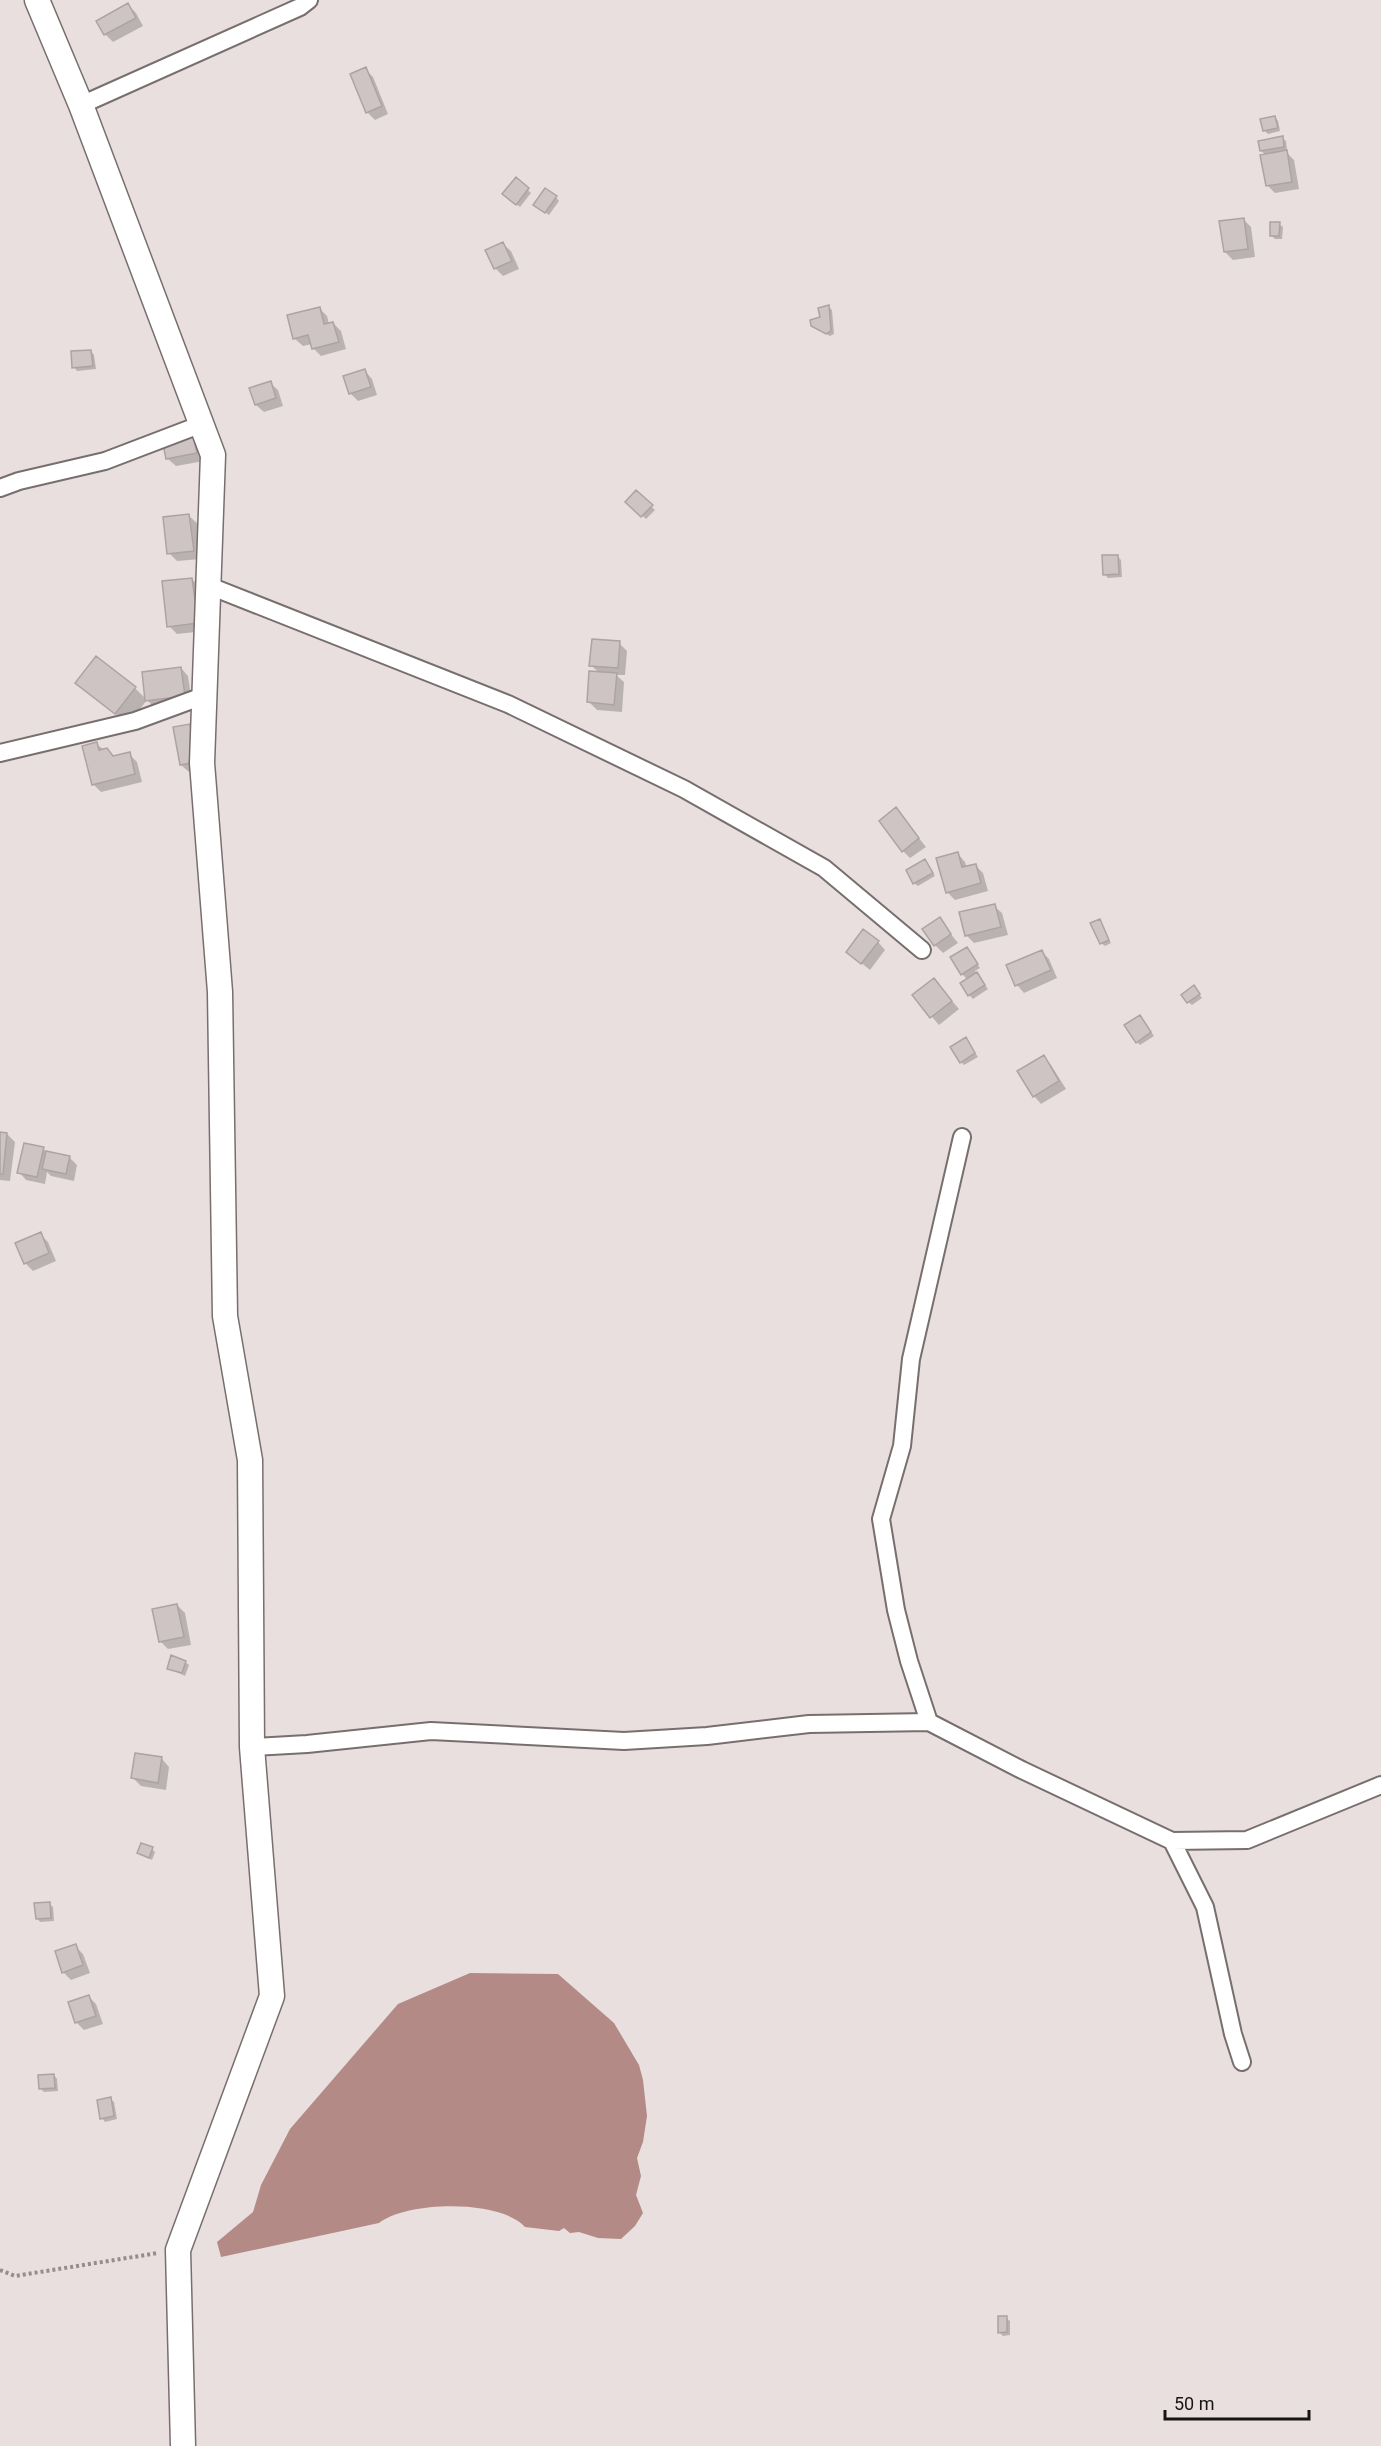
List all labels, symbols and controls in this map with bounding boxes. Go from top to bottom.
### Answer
scale bar [1165,2383,1309,2421]
text: 50 m [1174,2393,1214,2414]

